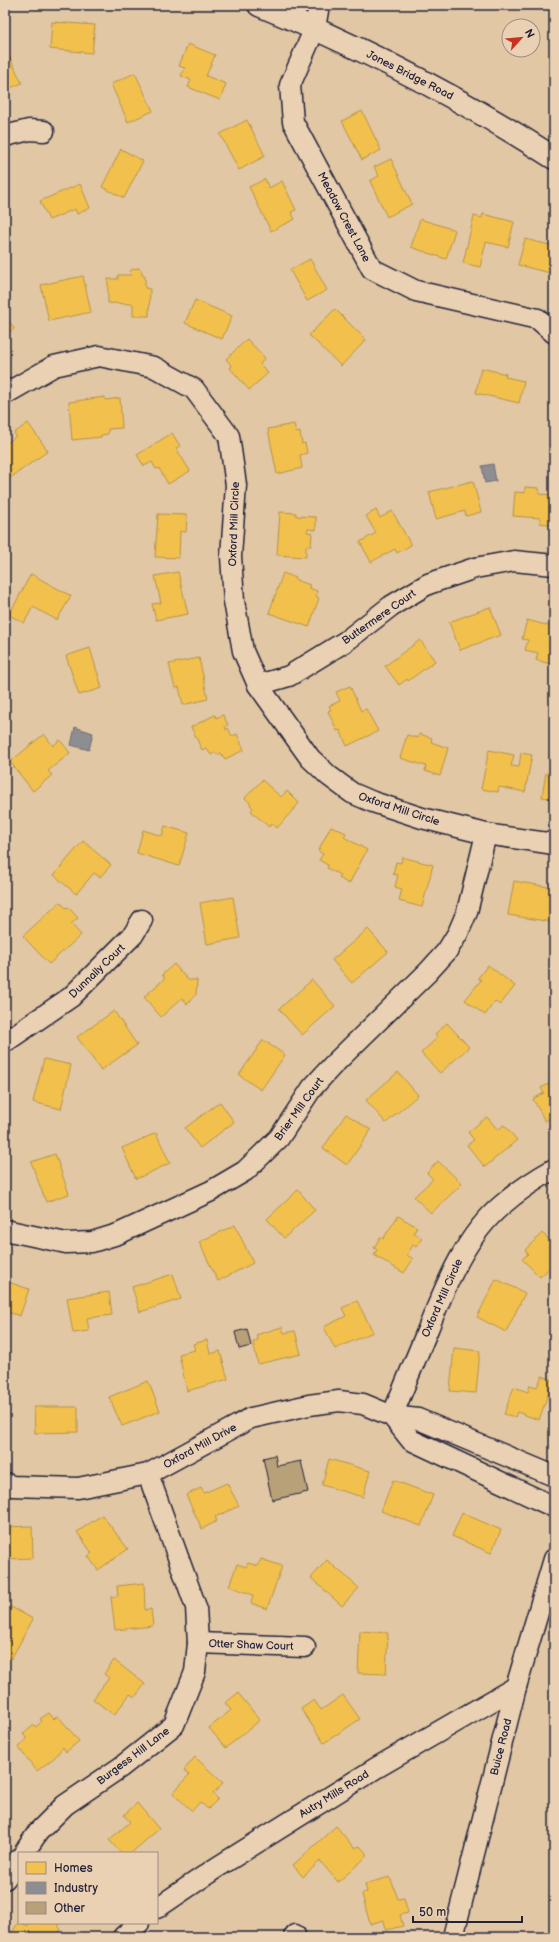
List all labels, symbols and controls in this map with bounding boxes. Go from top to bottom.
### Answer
north arrow [501,18,541,58]
text: N [522,27,537,40]
street label: Jones Bridge Road [364,47,456,103]
street label: Meadow Crest Lane [315,170,373,265]
street label: Oxford Mill Circle [226,481,242,567]
street label: Buttermere Court [340,586,419,647]
street label: Oxford Mill Circle [357,790,442,828]
street label: Dunnally Court [66,941,128,1001]
street label: Brier Mill Court [272,1074,327,1143]
street label: Oxford Mill Circle [419,1256,465,1339]
street label: Oxford Mill Drive [161,1420,239,1471]
street label: Otter Shaw Court [208,1637,294,1653]
street label: Buice Road [488,1717,514,1777]
street label: Burgess Hill Lane [94,1724,172,1788]
street label: Autry Mills Road [297,1767,371,1821]
legend [18,1852,158,1924]
text: Homes [54,1861,93,1876]
text: Industry [54,1881,99,1896]
scale bar [413,1898,522,1924]
text: Other [54,1901,86,1916]
text: 50 m [419,1905,446,1920]

